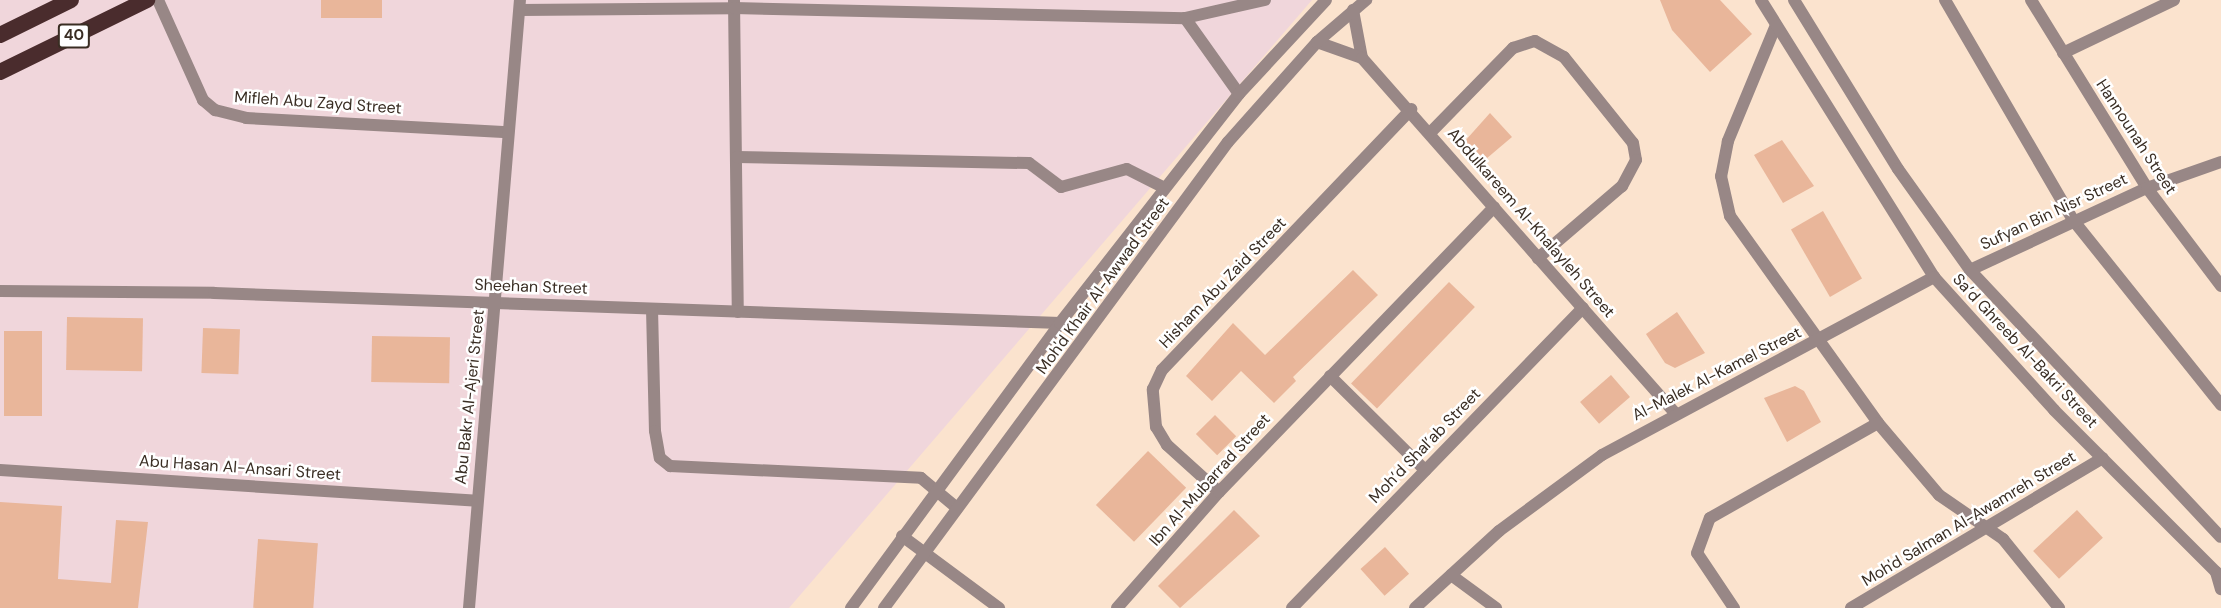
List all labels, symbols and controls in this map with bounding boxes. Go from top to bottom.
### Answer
road number: 40 [58,24,90,48]
street label: Hannounah Street [2092,76,2180,198]
street label: Mifleh Abu Zayd Street [234,88,402,118]
street label: Abdulkareem Al-Khalayleh Street [1443,124,1619,322]
street label: Sufyan Bin Nisr Street [1978,170,2130,254]
street label: Moh'd Khair Al-Awwad Street [1032,194,1174,378]
street label: Hisham Abu Zaid Street [1156,214,1290,352]
street label: Sa’d Ghreeb Al-Bakri Street [1949,270,2101,432]
street label: Sheehan Street [474,275,588,299]
street label: Abu Bakr Al-Ajeri Street [451,308,489,486]
street label: Al-Malek Al-Kamel Street [1629,323,1805,425]
street label: Moh’d Shal’ab Street [1365,385,1485,507]
street label: Ibn Al-Mubarrad Street [1145,410,1275,550]
street label: Moh'd Salman Al-Awamreh Street [1859,447,2079,591]
street label: Abu Hasan Al-Ansari Street [139,451,341,485]

